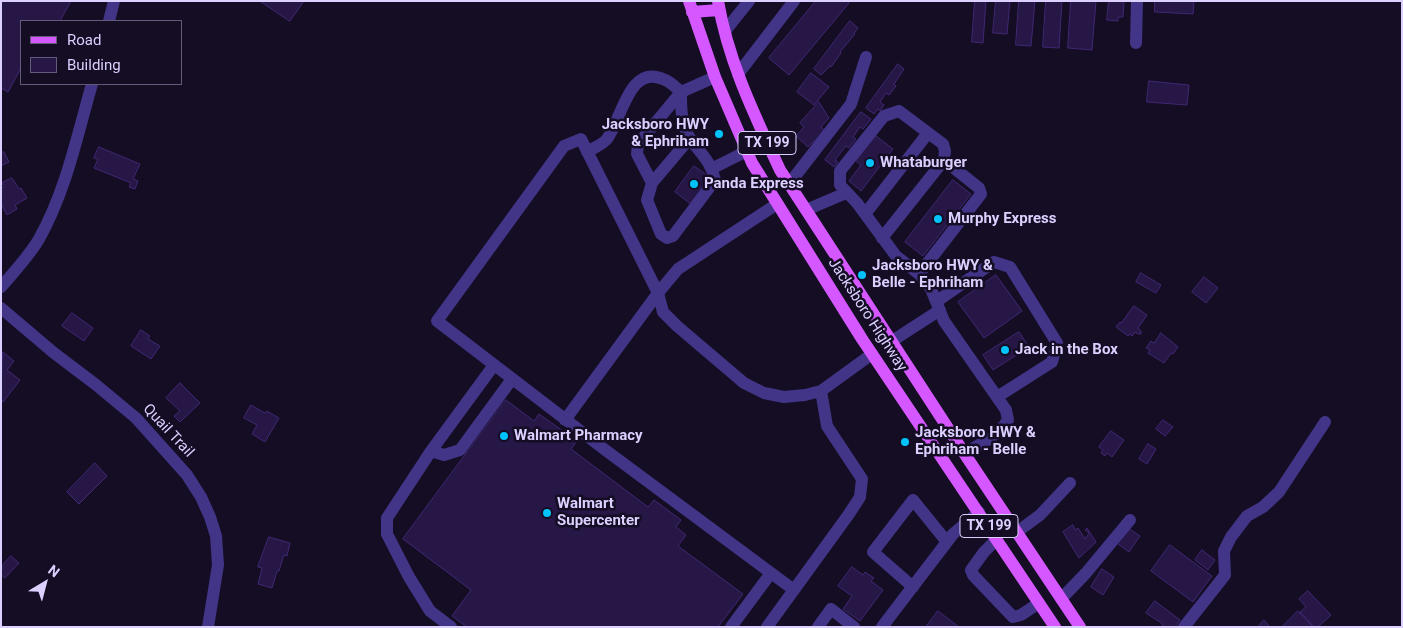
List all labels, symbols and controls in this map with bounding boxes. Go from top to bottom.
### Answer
legend [20,20,182,85]
text: Road [67,31,101,49]
text: Building [67,56,121,74]
place label: Jacksboro HWY & Ephriham [602,116,709,151]
marker: Jacksboro HWY & Ephriham [713,128,725,140]
road number: TX 199 [738,132,796,154]
place label: Whataburger [880,154,967,172]
marker: Whataburger [864,157,876,169]
place label: Panda Express [704,175,804,193]
marker: Panda Express [688,178,700,190]
place label: Murphy Express [948,210,1057,228]
marker: Murphy Express [932,213,944,225]
street label: Jacksboro Highway [824,255,910,375]
place label: Jacksboro HWY & Belle - Ephriham [872,257,993,292]
marker: Jacksboro HWY & Belle - Ephriham [856,269,868,281]
place label: Jack in the Box [1015,341,1118,359]
marker: Jack in the Box [999,344,1011,356]
street label: Quail Trail [139,401,197,461]
place label: Jacksboro HWY & Ephriham - Belle [915,424,1036,459]
place label: Walmart Pharmacy [514,427,643,445]
marker: Walmart Pharmacy [498,430,510,442]
marker: Jacksboro HWY & Ephriham - Belle [899,436,911,448]
place label: Walmart Supercenter [557,495,640,530]
marker: Walmart Supercenter [541,507,553,519]
road number: TX 199 [960,514,1018,538]
north arrow [20,558,70,608]
text: N [45,562,63,580]

